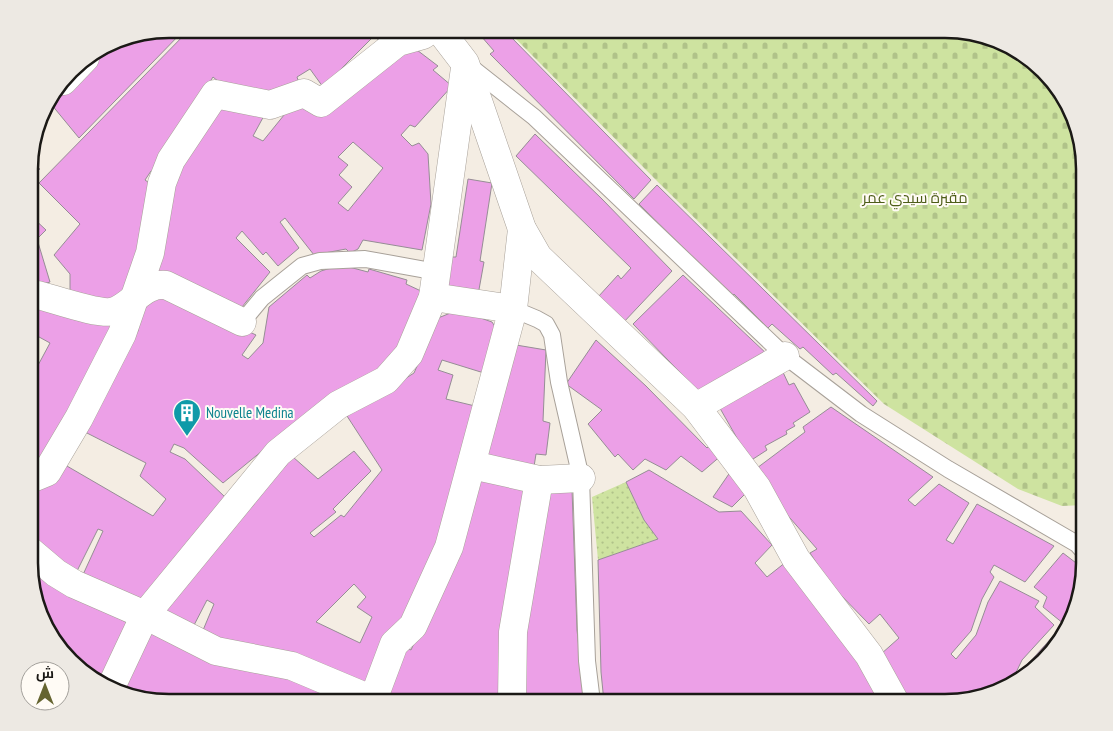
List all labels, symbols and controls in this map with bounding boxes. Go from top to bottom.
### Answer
park label: مقبرة سيدي عمر [861,188,968,210]
building icon: Nouvelle Medina [172,398,202,437]
place label: Nouvelle Medina [206,403,294,422]
north arrow [20,661,70,711]
text: ش [36,664,54,682]

